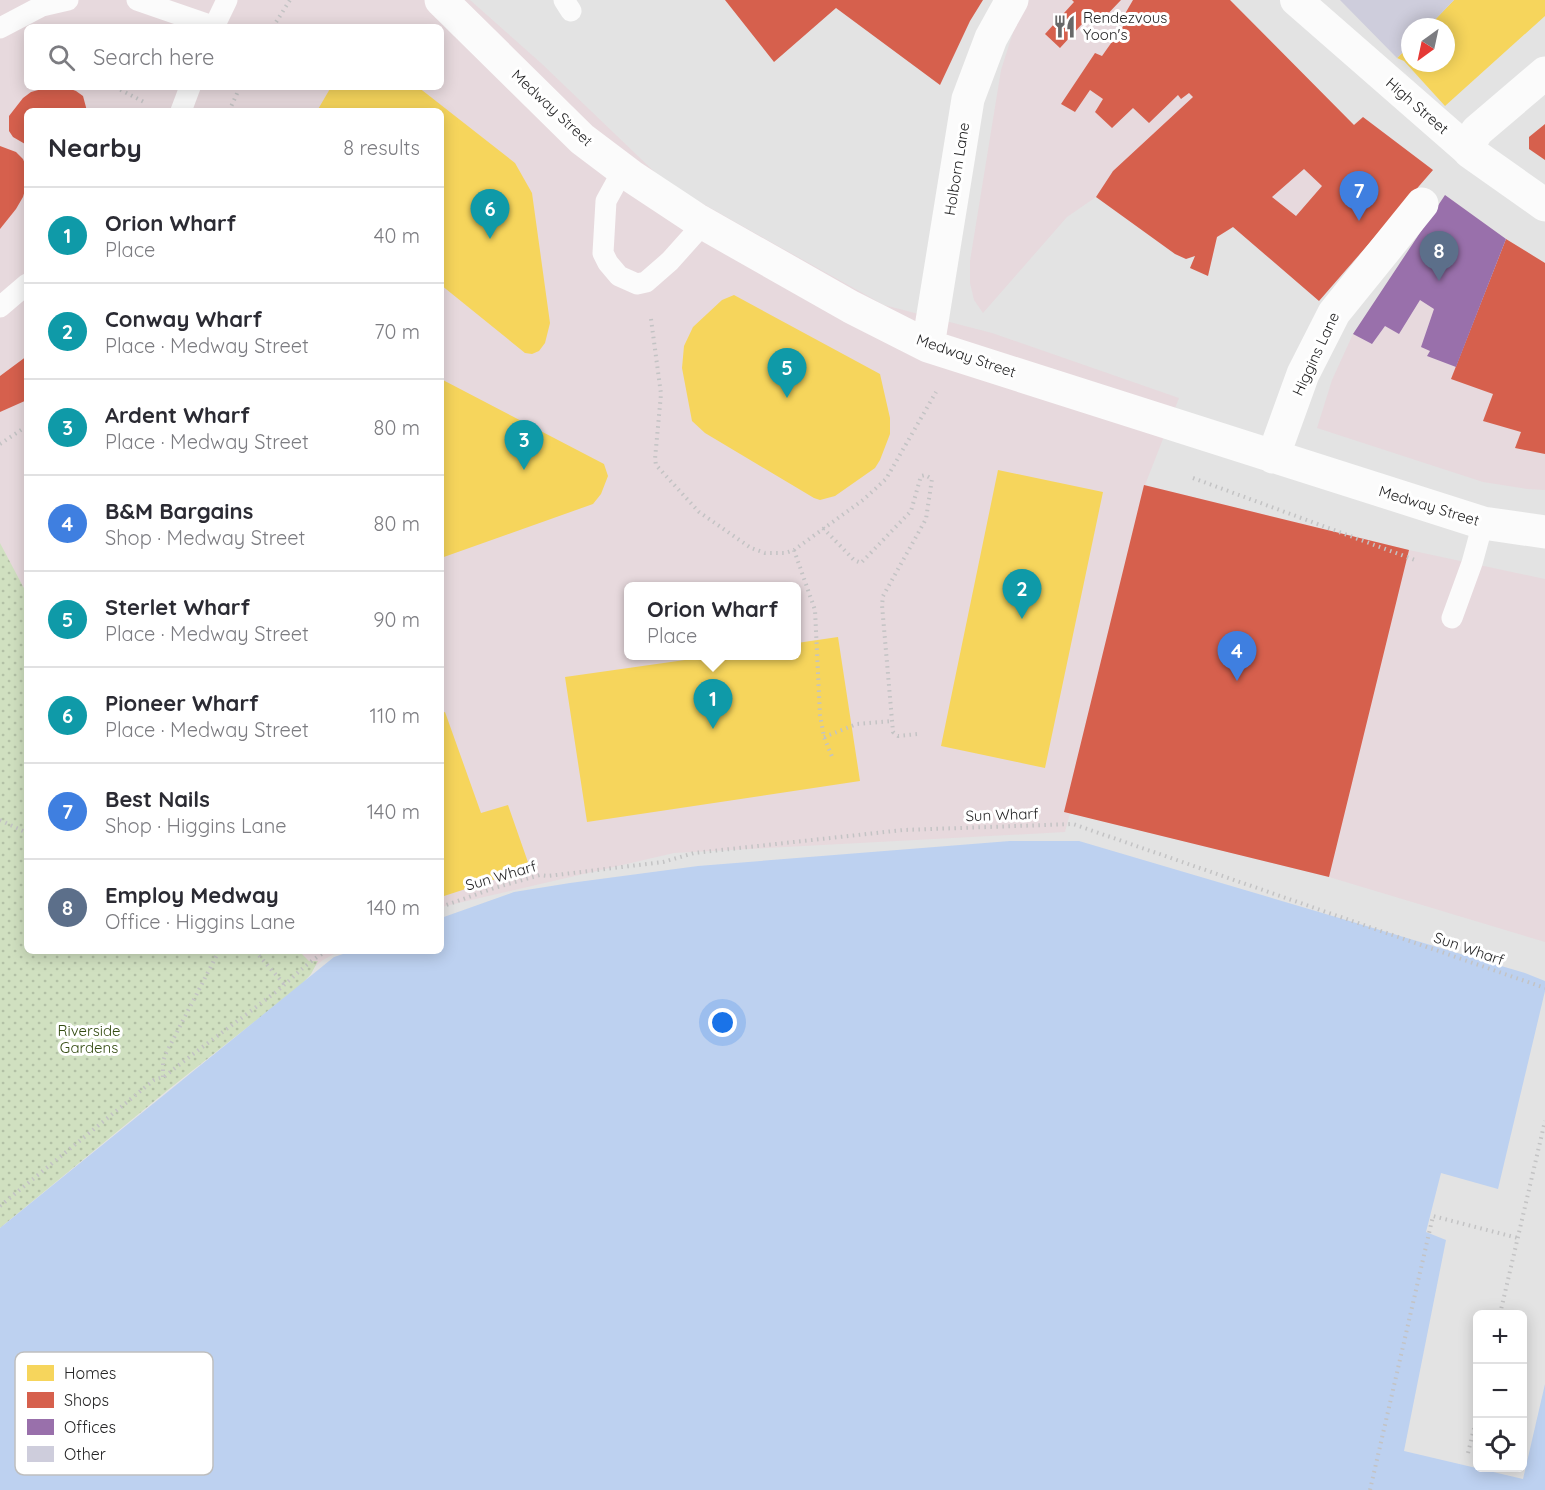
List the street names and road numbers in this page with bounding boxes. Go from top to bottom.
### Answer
street label: Medway Street [508,65,597,150]
street label: High Street [1382,73,1453,138]
street label: Holborn Lane [940,121,973,217]
street label: Higgins Lane [1288,309,1343,399]
street label: Medway Street [914,330,1018,381]
street label: Medway Street [1377,481,1482,530]
street label: Sun Wharf [965,804,1039,825]
street label: Sun Wharf [463,856,539,895]
street label: Sun Wharf [1432,928,1507,970]

